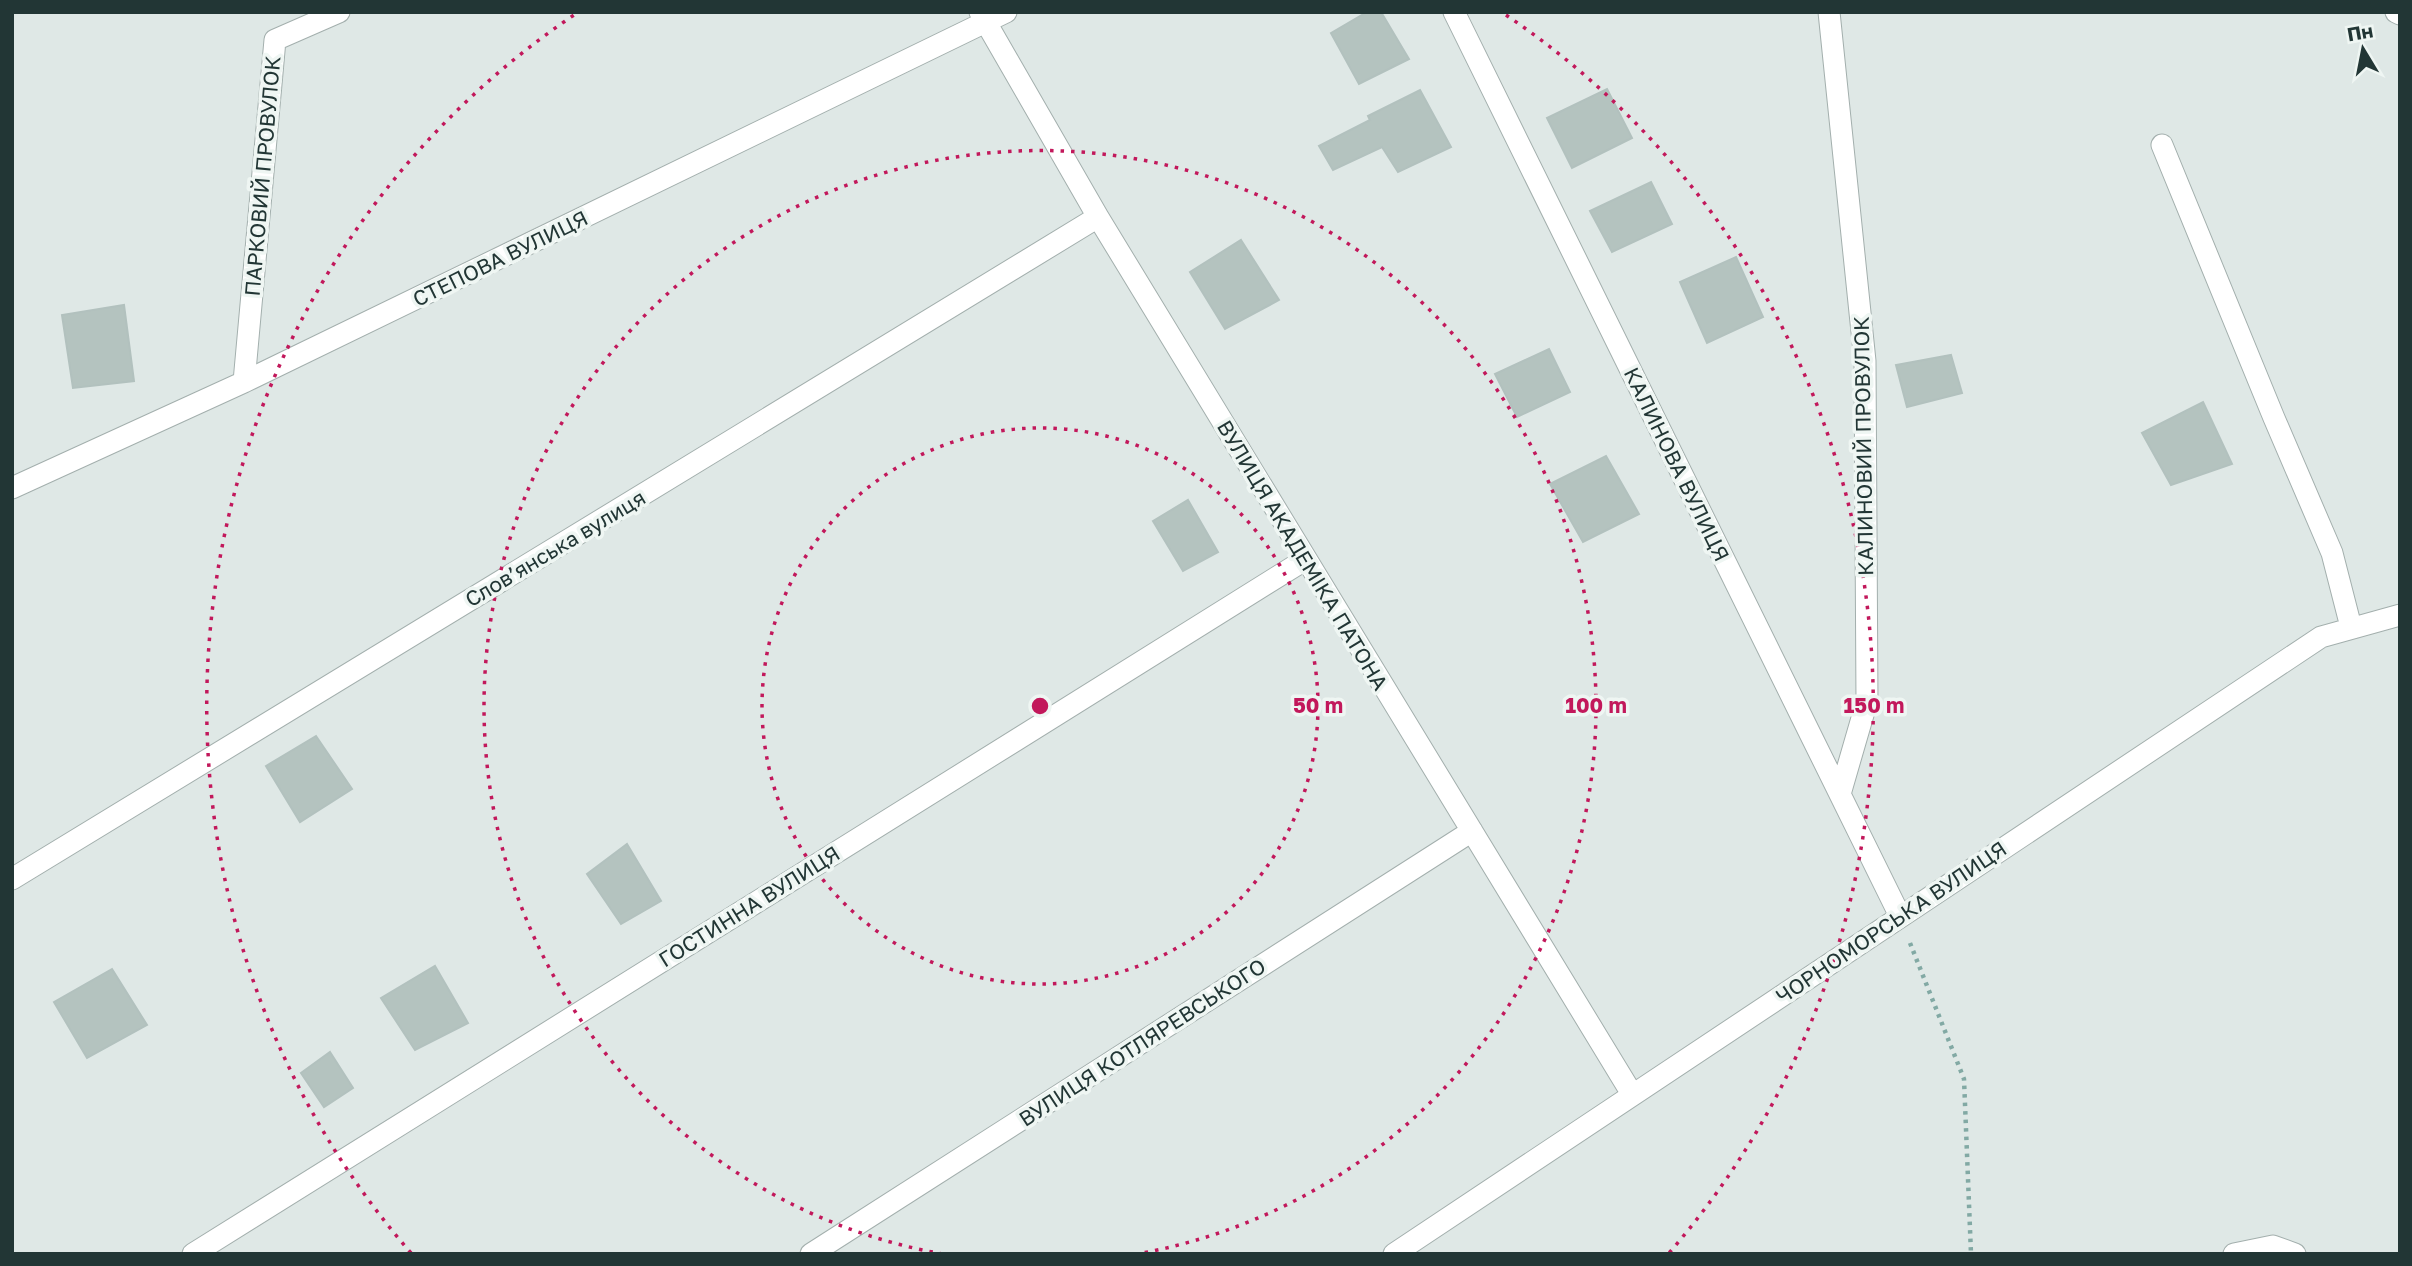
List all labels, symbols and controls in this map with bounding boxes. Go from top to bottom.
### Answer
north arrow [2328,14,2398,84]
text: Пн [2345,18,2375,45]
street label: ПАРКОВИЙ ПРОВУЛОК [239,55,285,297]
street label: СТЕПОВА ВУЛИЦЯ [408,204,592,312]
street label: КАЛИНОВИЙ ПРОВУЛОК [1848,316,1878,576]
street label: КАЛИНОВА ВУЛИЦЯ [1619,363,1735,565]
street label: ВУЛИЦЯ АКАДЕМІКА ПАТОНА [1212,415,1394,695]
street label: Словʼянська вулиця [460,484,650,612]
text: 50 m [1293,692,1343,718]
text: 100 m [1565,692,1627,718]
text: 150 m [1844,692,1904,718]
centre of rings [1028,694,1052,718]
street label: ЧОРНОМОРСЬКА ВУЛИЦЯ [1771,835,2011,1009]
street label: ГОСТИННА ВУЛИЦЯ [654,840,844,972]
street label: ВУЛИЦЯ КОТЛЯРЕВСЬКОГО [1014,952,1270,1132]

